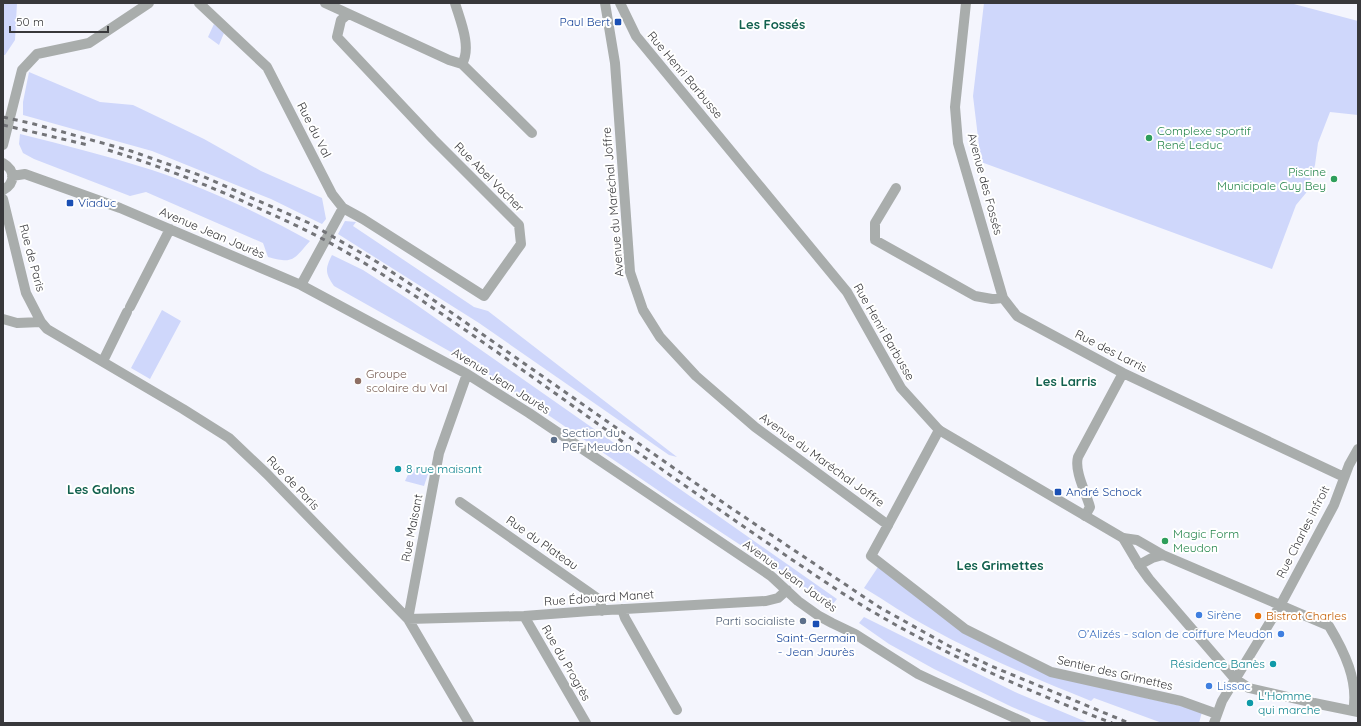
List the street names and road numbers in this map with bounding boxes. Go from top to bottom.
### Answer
street label: Rue Henri Barbusse [644,28,726,122]
street label: Rue du Val [294,100,335,160]
street label: Avenue du Maréchal Joffre [598,126,627,278]
street label: Avenue des Fossés [965,131,1006,237]
street label: Rue Abel Vacher [451,139,528,215]
street label: Avenue Jean Jaurès [157,204,268,262]
street label: Rue de Paris [16,222,49,294]
street label: Rue Henri Barbusse [851,281,918,383]
street label: Rue des Larris [1073,326,1150,375]
street label: Avenue Jean Jaurès [449,344,554,417]
street label: Avenue du Maréchal Joffre [757,409,888,510]
street label: Rue de Paris [264,453,323,513]
street label: Rue Charles Infroit [1273,483,1332,581]
street label: Rue Maisant [398,493,425,563]
street label: Rue du Plateau [503,512,581,573]
street label: Avenue Jean Jaurès [740,536,841,615]
street label: Rue Édouard Manet [544,586,654,609]
street label: Rue du Progrès [539,622,594,704]
street label: Sentier des Grimettes [1056,652,1175,693]

